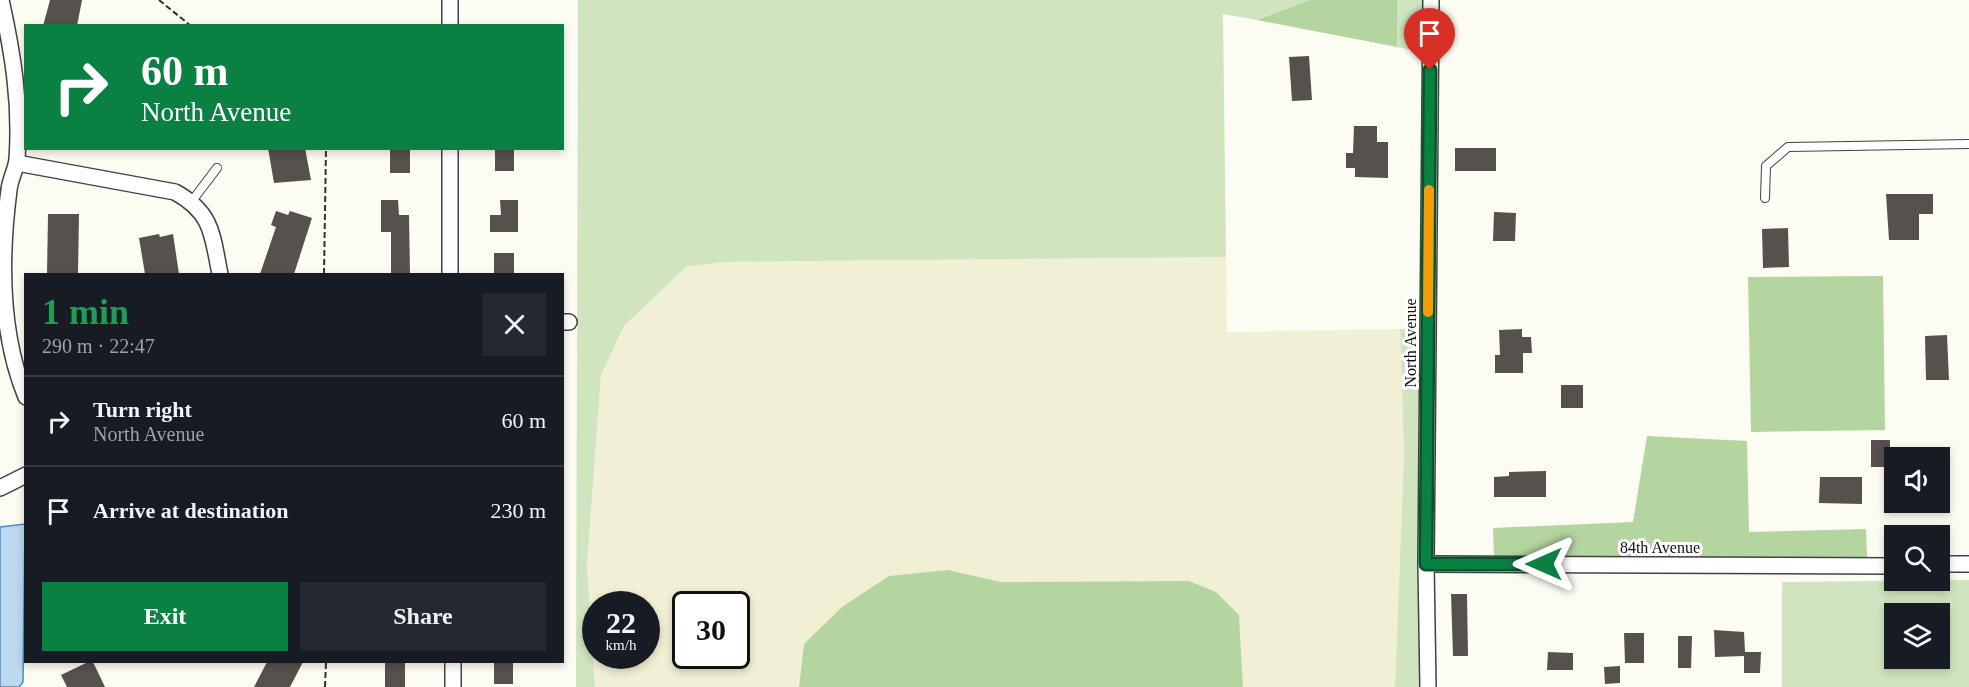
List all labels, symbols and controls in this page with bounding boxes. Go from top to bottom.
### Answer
pin [1404,8,1455,70]
icon: arrive [1413,17,1446,50]
icon: right [42,48,120,126]
text: 60 m [141,48,229,94]
text: North Avenue [141,97,291,127]
text: 1 min [42,292,129,332]
button: close [483,293,546,356]
street label: North Avenue [1402,298,1419,388]
text: 290 m · 22:47 [42,335,155,357]
text: Turn right [93,397,192,422]
icon: right [42,405,75,438]
text: 60 m [501,408,546,433]
text: North Avenue [93,423,204,445]
map controls [1884,447,1950,669]
button: sound [1884,447,1950,513]
icon: arrive [42,495,75,528]
text: Arrive at destination [93,498,289,523]
text: 230 m [490,498,546,523]
button: search [1884,525,1950,591]
position arrow [1512,532,1576,596]
street label: 84th Avenue [1620,539,1700,556]
button: Exit [42,582,288,651]
button: Share [300,582,546,651]
speed limit sign: 30 [672,591,750,669]
button: layers [1884,603,1950,669]
text: 22 [606,606,636,639]
text: km/h [606,637,636,653]

